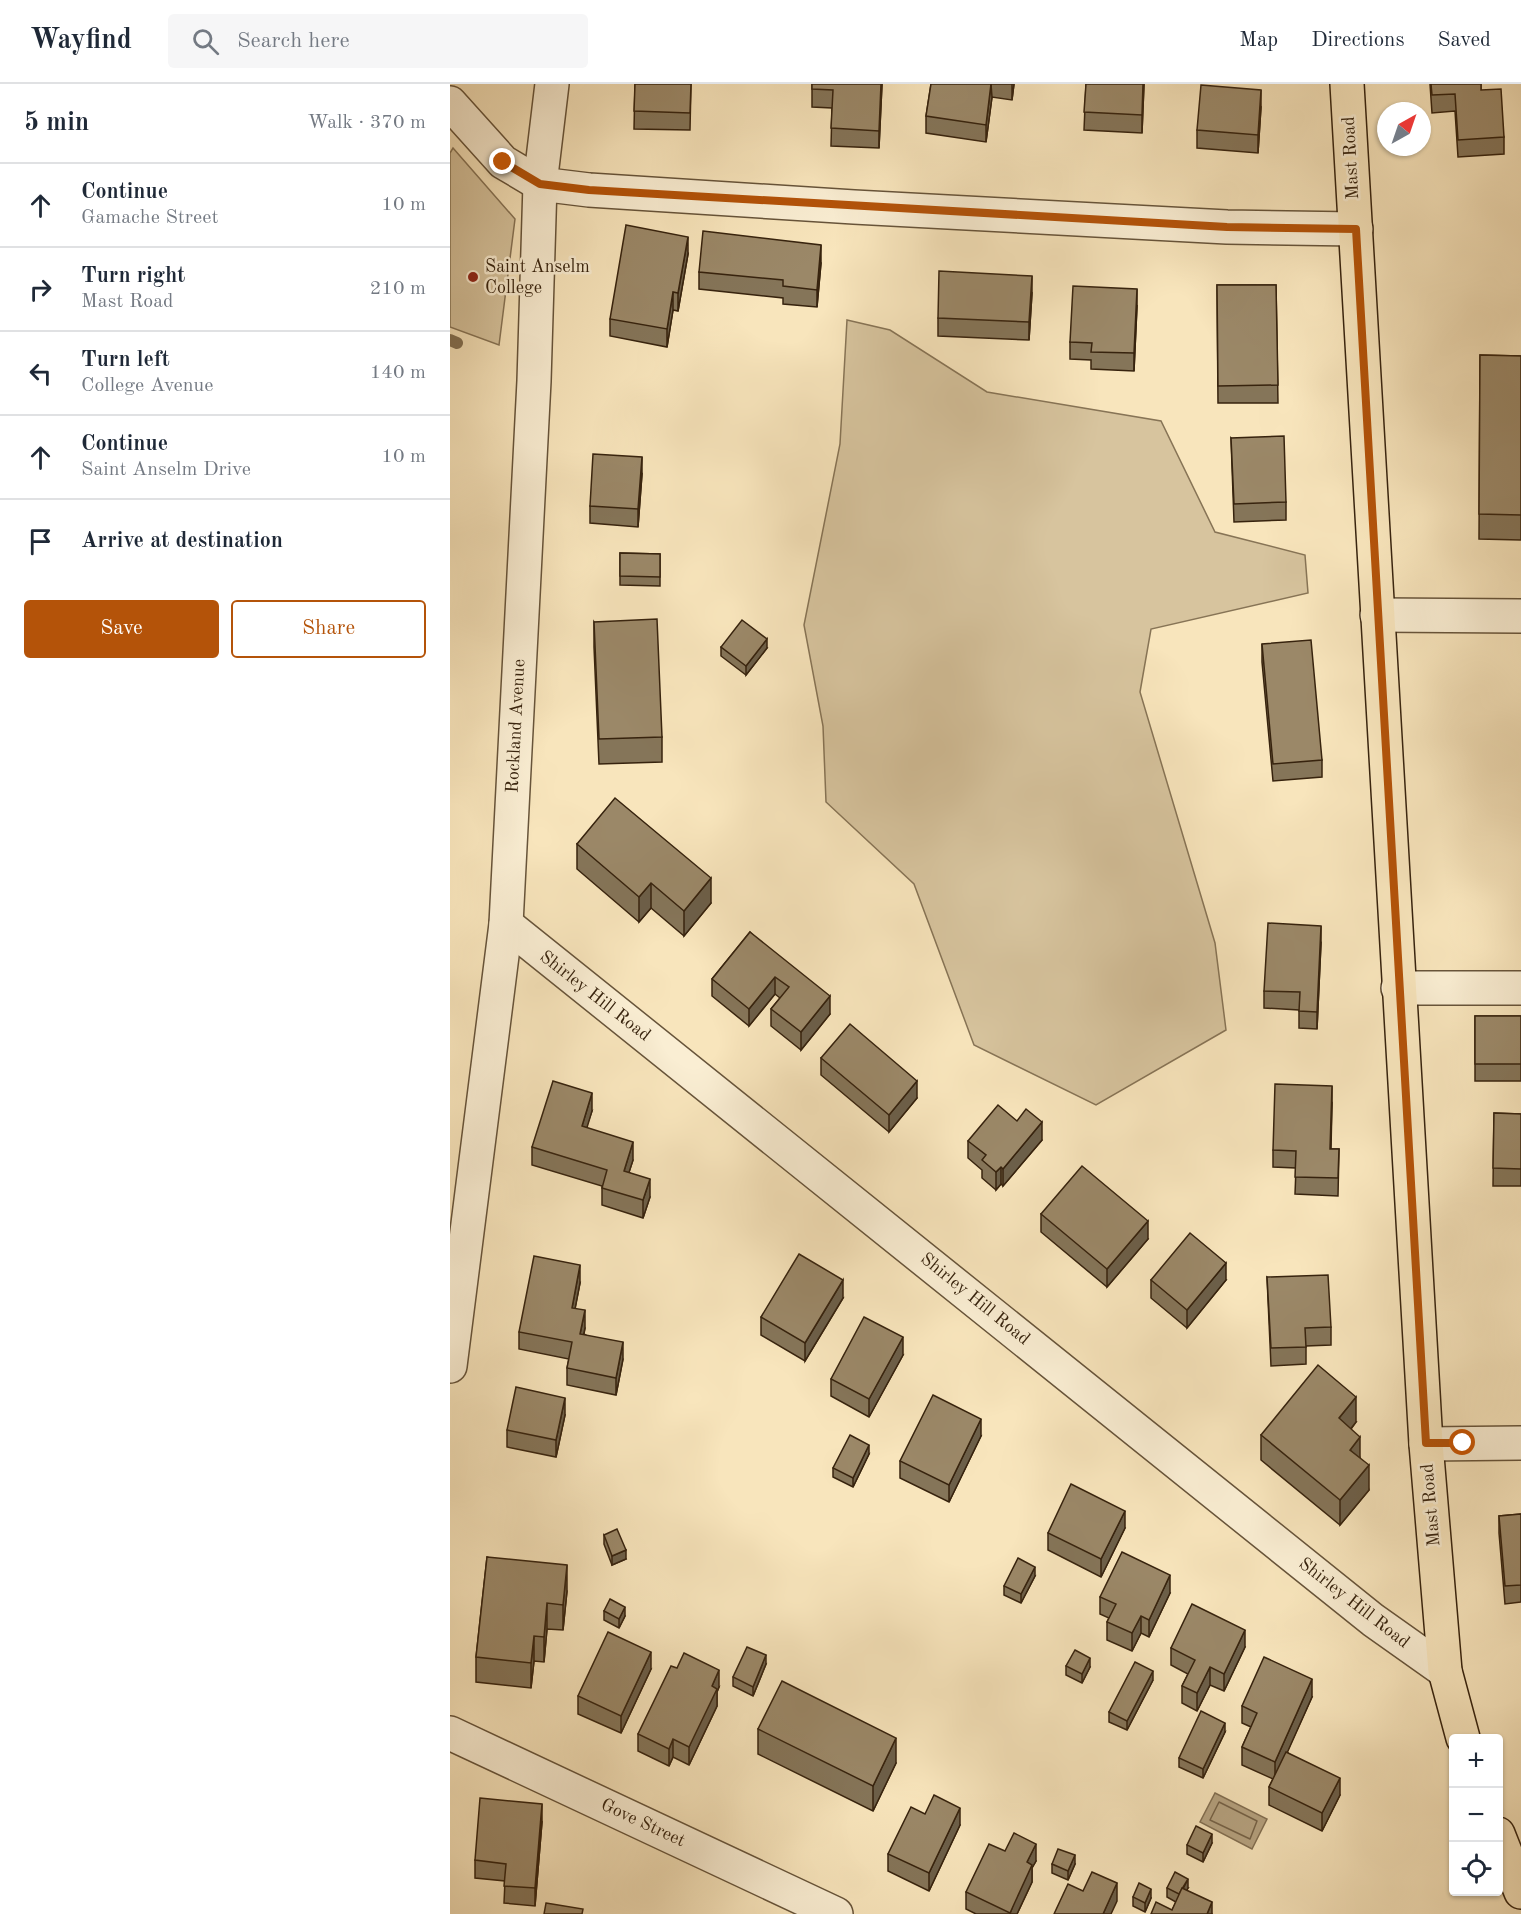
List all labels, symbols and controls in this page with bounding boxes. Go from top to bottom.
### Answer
search box [168,14,588,68]
icon: search [189,25,222,58]
text: Wayfind [30,27,132,55]
text: Search here [237,30,350,52]
text: Map [1239,30,1278,51]
text: Directions [1311,30,1405,51]
text: Saved [1438,30,1491,51]
north arrow [1377,102,1431,156]
text: 5 min [24,110,89,136]
text: Walk · 370 m [307,113,426,133]
street label: Mast Road [1340,116,1362,200]
route end [489,148,515,174]
text: Continue [81,181,168,203]
icon: ahead [24,189,57,222]
text: 10 m [381,195,426,215]
text: Gamache Street [81,208,218,228]
place label: Saint Anselm College [485,258,590,297]
text: Turn right [81,265,185,287]
marker: Saint Anselm College [466,270,480,284]
icon: right [24,273,57,306]
text: 210 m [370,279,426,299]
text: Mast Road [81,292,173,312]
text: Turn left [81,349,170,371]
icon: left [24,357,57,390]
text: 140 m [370,363,426,383]
text: College Avenue [81,376,213,396]
text: Continue [81,433,168,455]
icon: ahead [24,441,57,474]
text: 10 m [381,447,426,467]
text: Saint Anselm Drive [81,460,251,480]
icon: arrive [24,525,57,558]
text: Arrive at destination [81,530,283,552]
button: Save [24,600,219,658]
button: Share [231,600,426,658]
street label: Rockland Avenue [504,659,528,793]
street label: Shirley Hill Road [536,947,654,1045]
street label: Shirley Hill Road [917,1250,1033,1348]
route start [1449,1429,1475,1455]
street label: Mast Road [1418,1463,1444,1547]
street label: Shirley Hill Road [1295,1554,1413,1652]
map controls [1449,1734,1503,1896]
button: + [1449,1734,1503,1788]
button: − [1449,1788,1503,1842]
street label: Gove Street [598,1796,688,1850]
button: locate [1449,1842,1503,1896]

